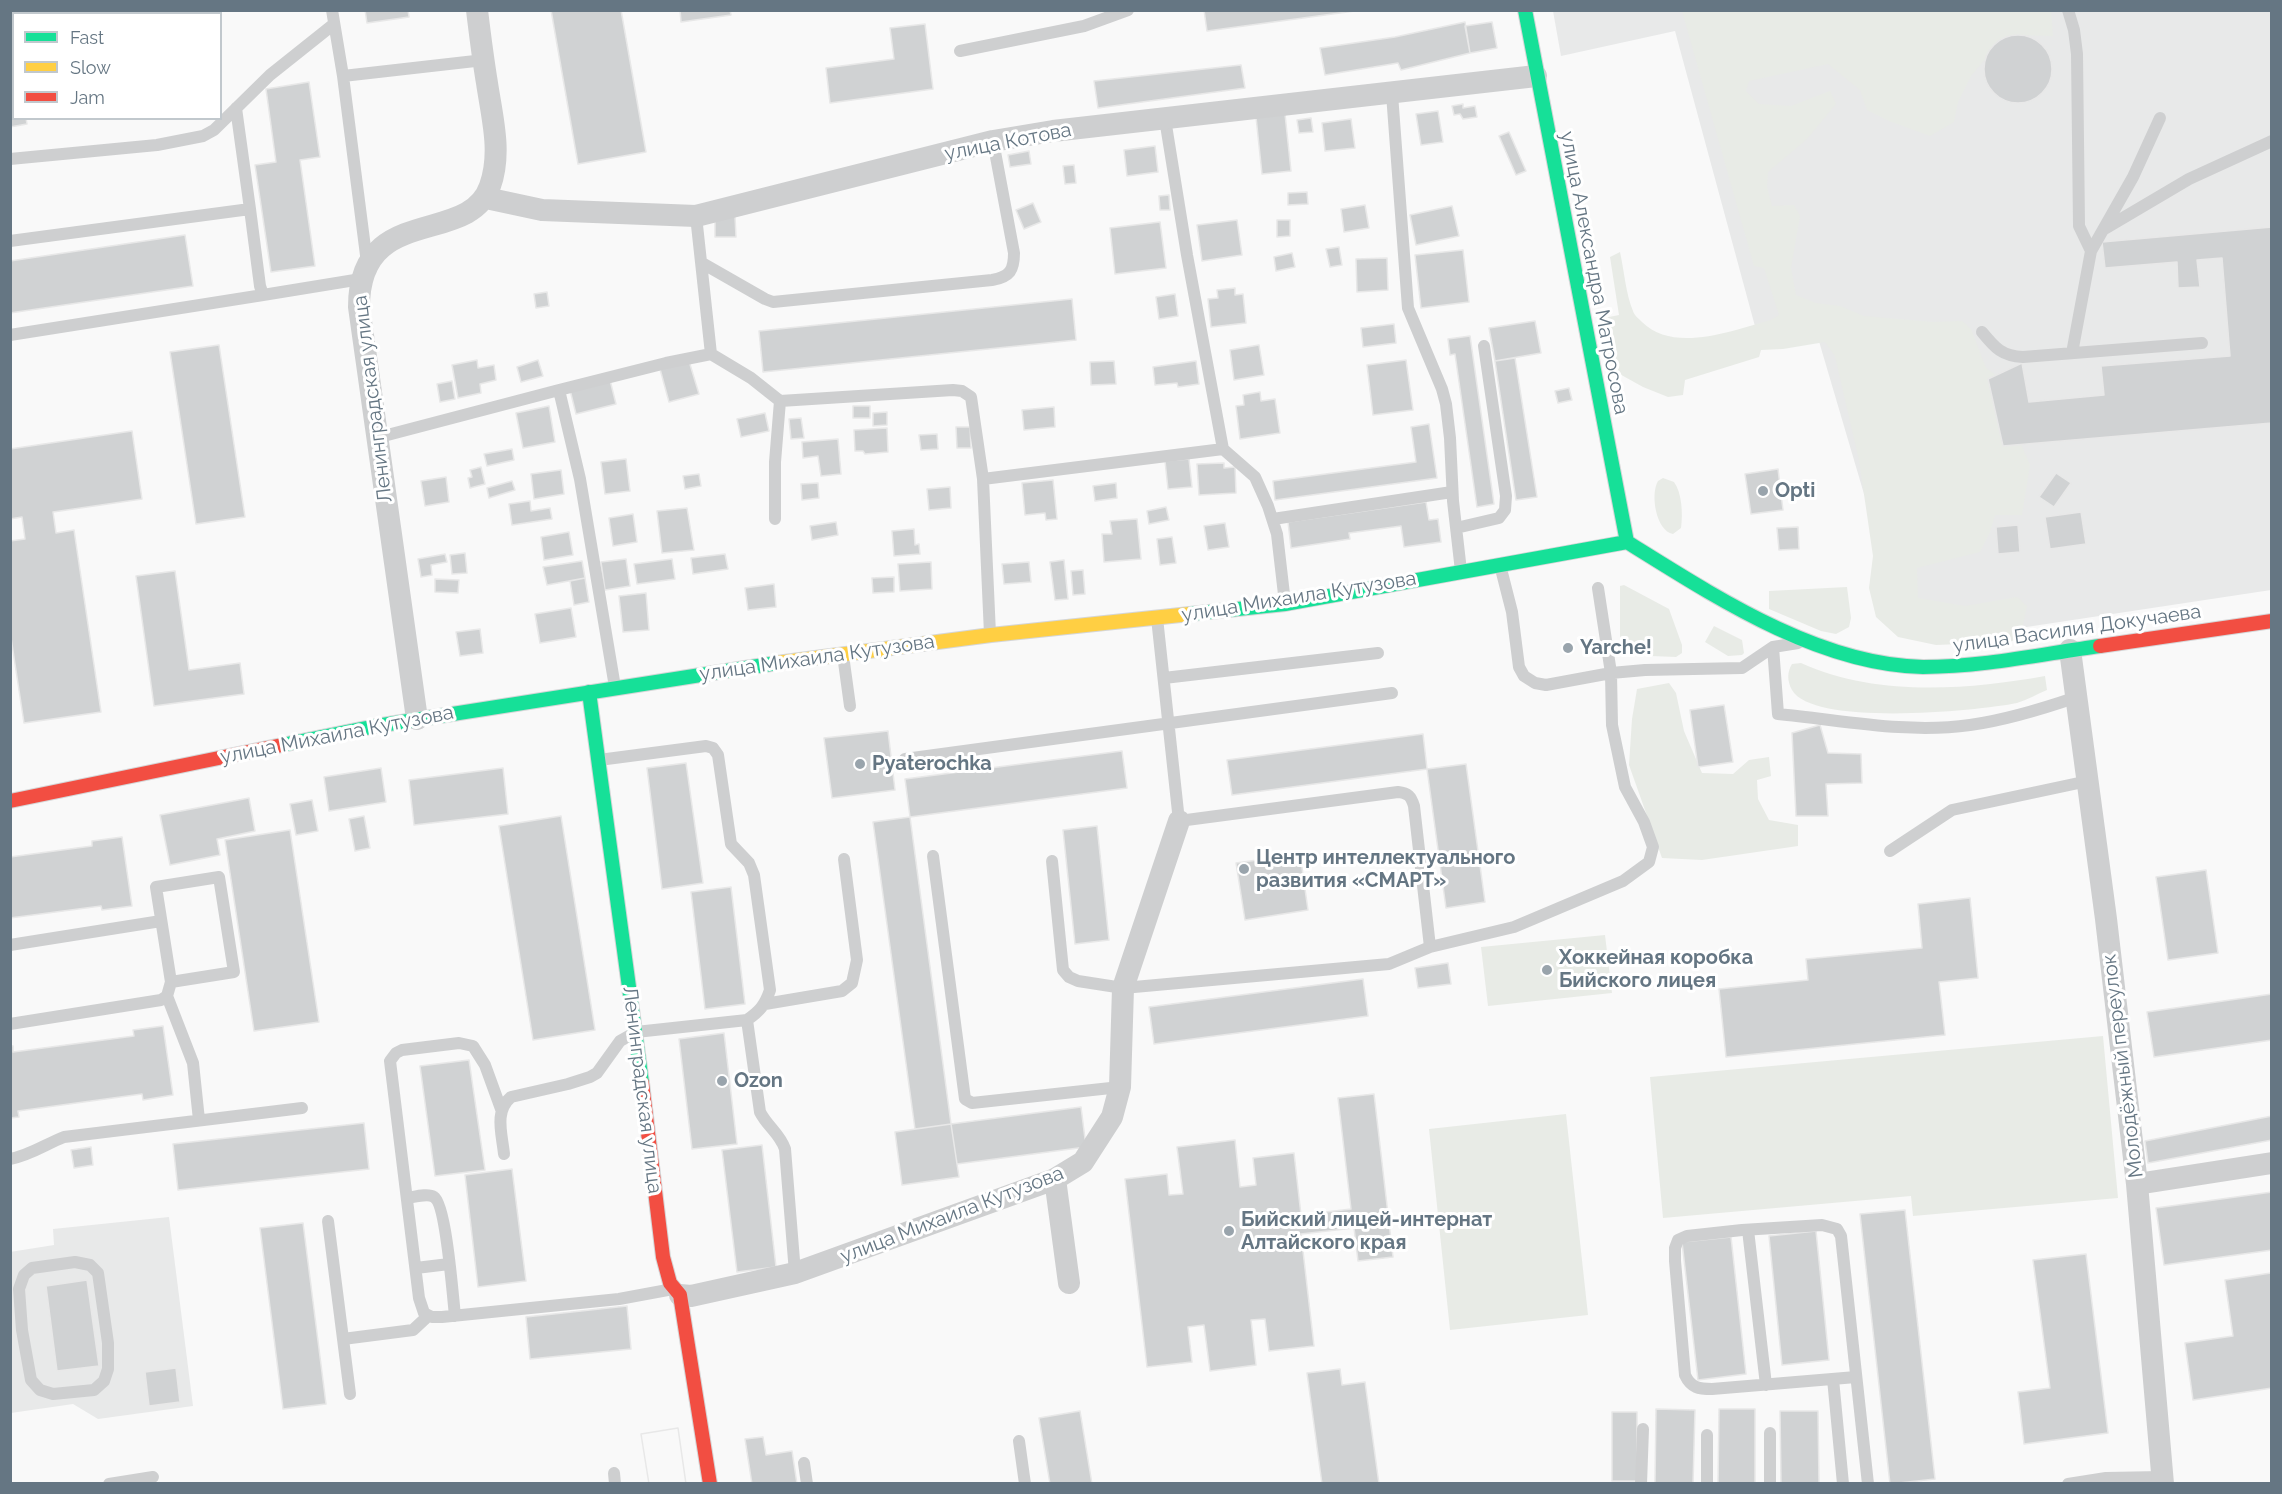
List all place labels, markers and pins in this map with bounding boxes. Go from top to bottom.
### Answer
place label: Opti [1775,479,1815,503]
marker: Opti [1756,484,1770,498]
place label: Yarche! [1580,636,1652,660]
marker: Yarche! [1561,641,1575,655]
place label: Pyaterochka [872,752,992,776]
marker: Pyaterochka [853,757,867,771]
place label: Центр интеллектуального развития «СМАРТ» [1256,846,1515,893]
marker: Центр интеллектуального развития «СМАРТ» [1237,862,1251,876]
place label: Хоккейная коробка Бийского лицея [1559,946,1753,993]
marker: Хоккейная коробка Бийского лицея [1540,963,1554,977]
place label: Ozon [734,1069,783,1093]
marker: Ozon [715,1074,729,1088]
place label: Бийский лицей-интернат Алтайского края [1241,1208,1492,1255]
marker: Бийский лицей-интернат Алтайского края [1222,1224,1236,1238]

